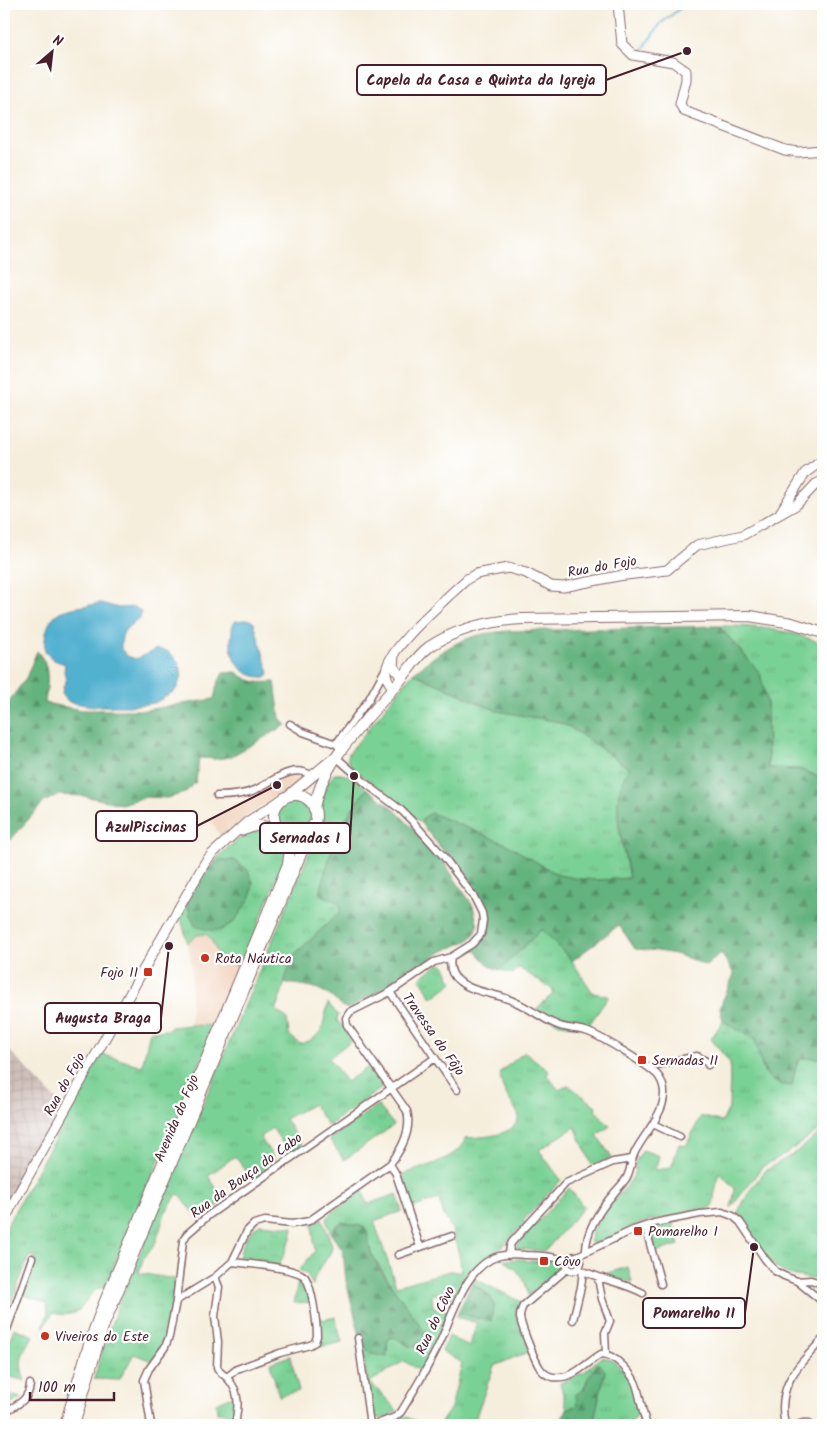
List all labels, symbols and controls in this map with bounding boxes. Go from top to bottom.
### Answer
north arrow [28,28,78,78]
text: N [49,30,67,53]
callout: Capela da Casa e Quinta da Igreja [357,65,606,95]
text: Capela da Casa e Quinta da Igreja [367,69,596,93]
street label: Rua do Fojo [566,550,638,584]
callout: AzulPiscinas [96,811,197,841]
text: AzulPiscinas [105,816,187,840]
callout: Sernadas I [260,823,350,853]
text: Sernadas I [270,827,340,851]
place label: Rota Náutica [215,948,291,970]
marker: Rota Náutica [199,952,211,964]
place label: Fojo II [100,962,138,984]
marker: Fojo II [142,966,154,978]
street label: Travessa do Fôjo [396,988,470,1081]
callout: Augusta Braga [45,1003,161,1033]
text: Augusta Braga [55,1007,151,1031]
street label: Rua do Fojo [38,1049,91,1120]
place label: Sernadas II [652,1050,718,1072]
marker: Sernadas II [636,1054,648,1066]
street label: Avenida do Fojo [149,1071,205,1166]
street label: Rua da Bouça do Cabo [186,1127,307,1224]
place label: Pomarelho I [648,1221,718,1243]
marker: Pomarelho I [632,1225,644,1237]
place label: Côvo [554,1251,581,1273]
marker: Côvo [538,1255,550,1267]
street label: Rua do Côvo [411,1283,461,1358]
callout: Pomarelho II [643,1298,745,1328]
text: Pomarelho II [653,1302,735,1326]
place label: Viveiros do Este [55,1326,149,1348]
marker: Viveiros do Este [39,1330,51,1342]
scale bar [30,1369,114,1401]
text: 100 m [38,1376,76,1400]

